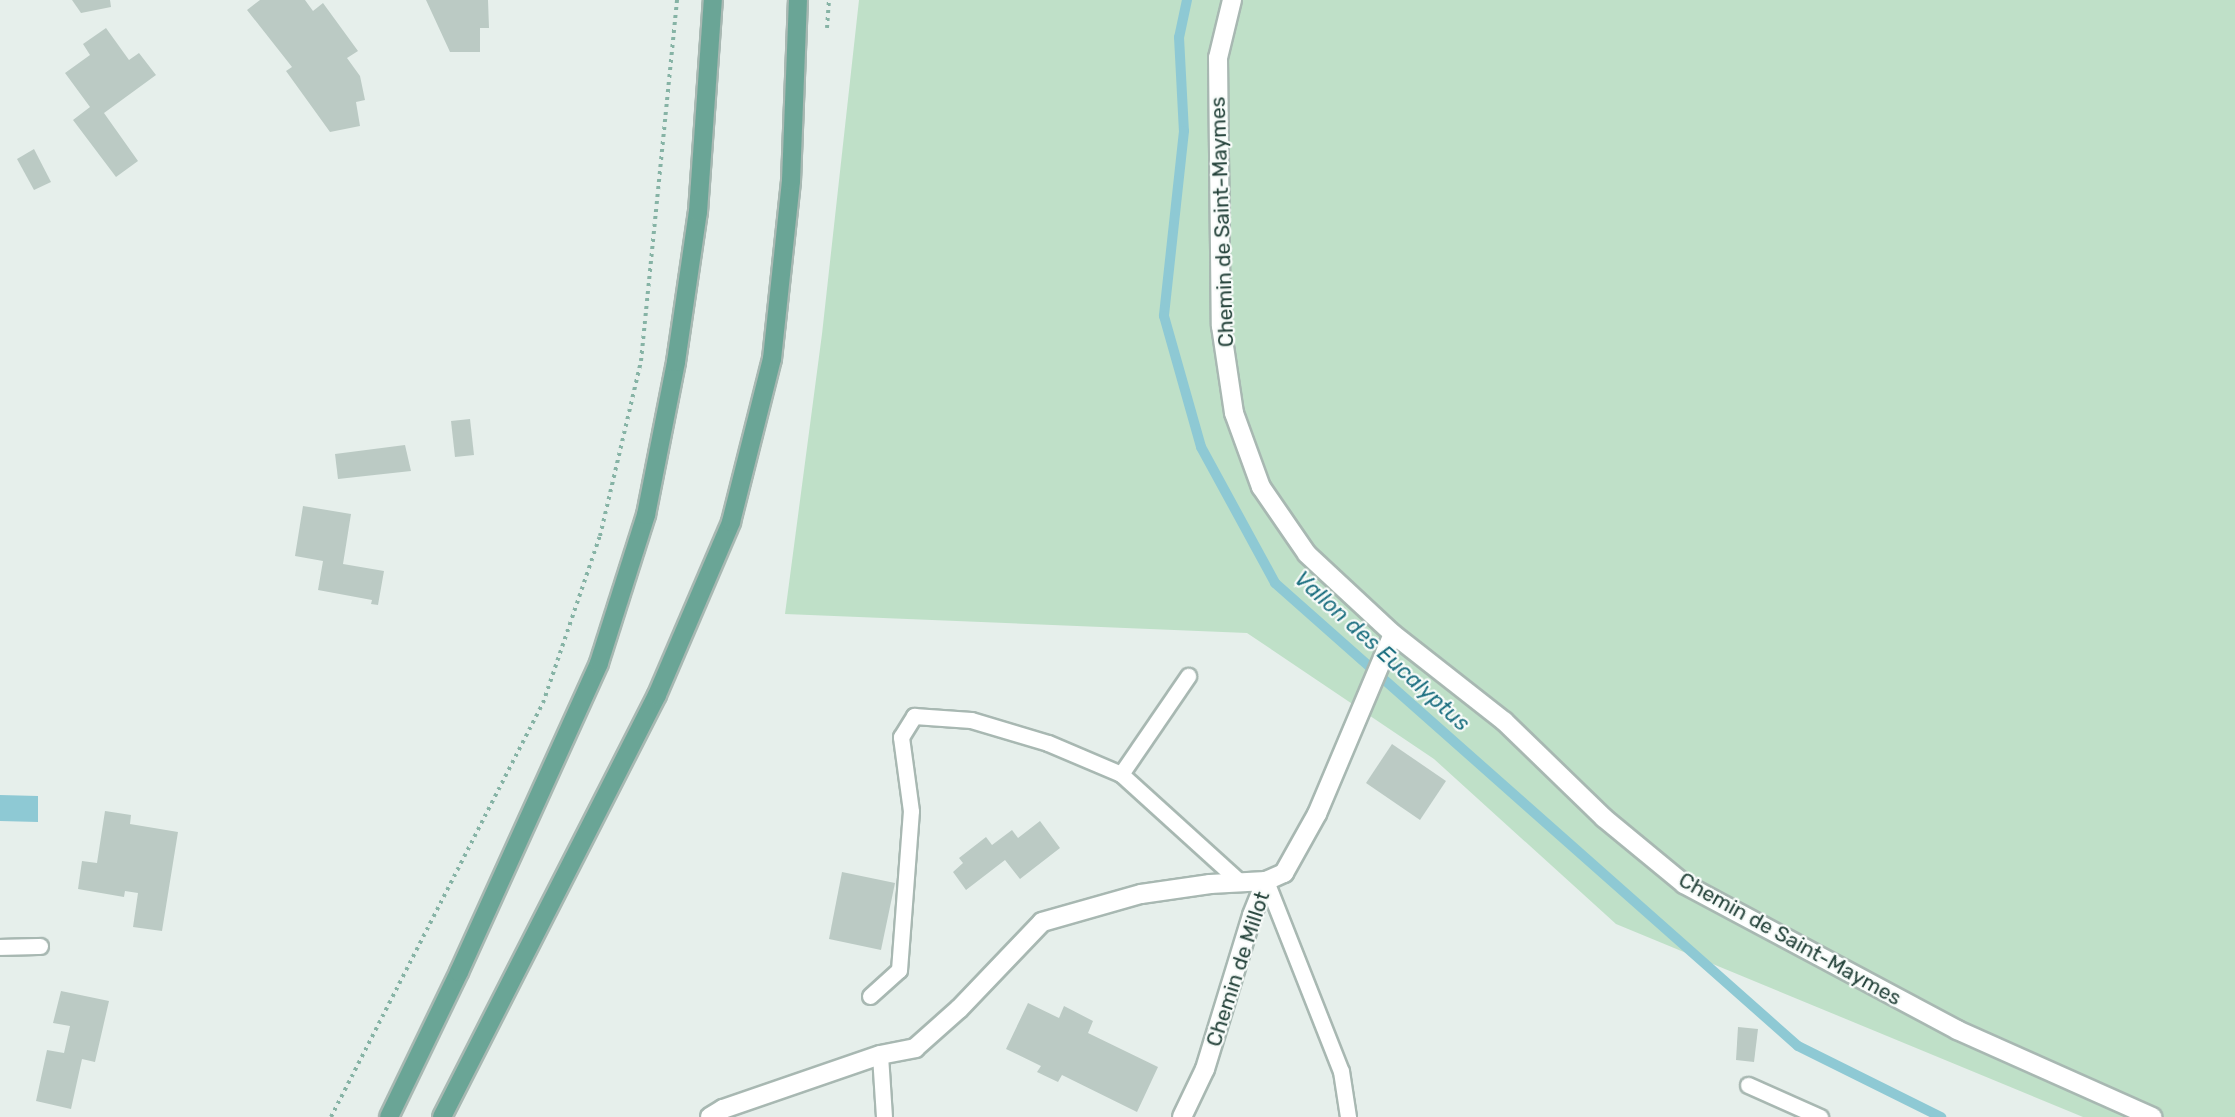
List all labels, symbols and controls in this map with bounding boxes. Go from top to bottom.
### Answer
street label: Chemin de Saint-Maymes [1205,96,1239,348]
water label: Vallon des Eucalyptus [1289,565,1475,737]
street label: Chemin de Saint-Maymes [1674,867,1906,1011]
street label: Chemin de Millot [1201,888,1275,1050]

